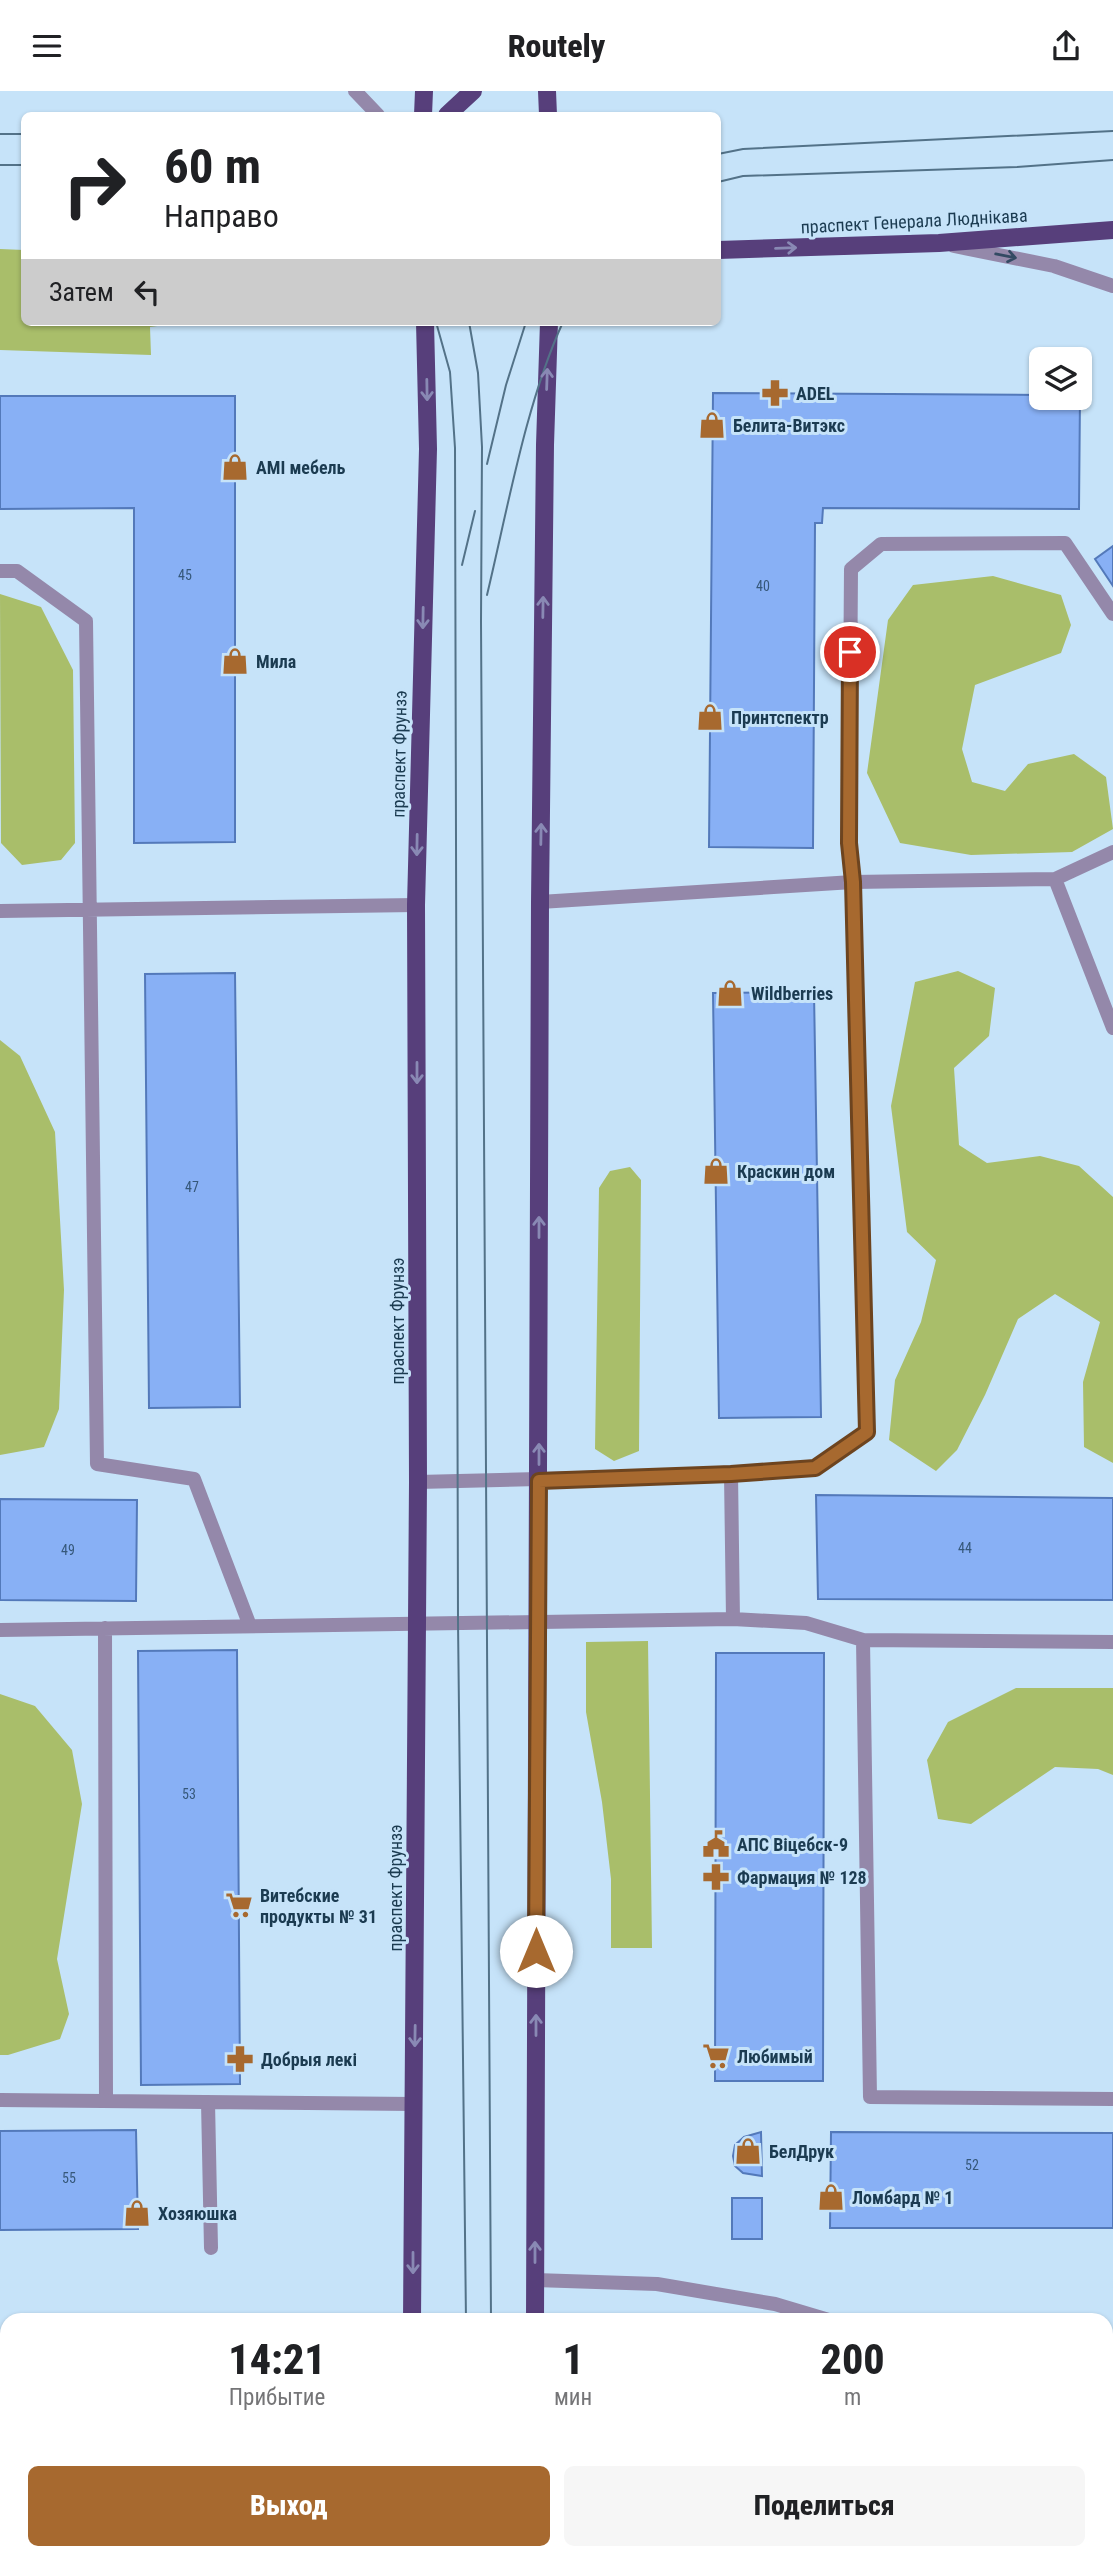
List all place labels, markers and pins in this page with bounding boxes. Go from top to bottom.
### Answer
pharmacy icon: ADEL [760,378,790,408]
place label: ADEL [796,383,835,404]
shop icon: Белита-Витэкс [697,410,727,440]
place label: Белита-Витэкс [733,415,845,436]
shop icon: AMI мебель [220,452,250,482]
place label: AMI мебель [256,457,346,478]
pin [820,622,880,682]
shop icon: Мила [220,646,250,676]
place label: Мила [256,651,296,672]
shop icon: Принтспектр [695,702,725,732]
place label: Принтспектр [731,707,829,728]
shop icon: Wildberries [715,978,745,1008]
place label: Wildberries [751,983,833,1004]
shop icon: Краскин дом [701,1156,731,1186]
place label: Краскин дом [737,1161,835,1182]
public building icon: АПС Віцебск-9 [701,1829,731,1859]
place label: АПС Віцебск-9 [737,1834,848,1855]
pharmacy icon: Фармация № 128 [701,1862,731,1892]
place label: Фармация № 128 [737,1867,867,1888]
place label: Витебские продукты № 31 [260,1885,377,1927]
supermarket icon: Витебские продукты № 31 [224,1890,254,1920]
supermarket icon: Любимый [701,2041,731,2071]
pharmacy icon: Добрыя лекі [225,2044,255,2074]
place label: Любимый [737,2046,813,2067]
place label: Добрыя лекі [261,2049,357,2070]
shop icon: БелДрук [733,2136,763,2166]
place label: БелДрук [769,2141,834,2162]
shop icon: Ломбард № 1 [816,2182,846,2212]
place label: Ломбард № 1 [852,2187,953,2208]
shop icon: Хозяюшка [122,2198,152,2228]
place label: Хозяюшка [158,2203,237,2224]

